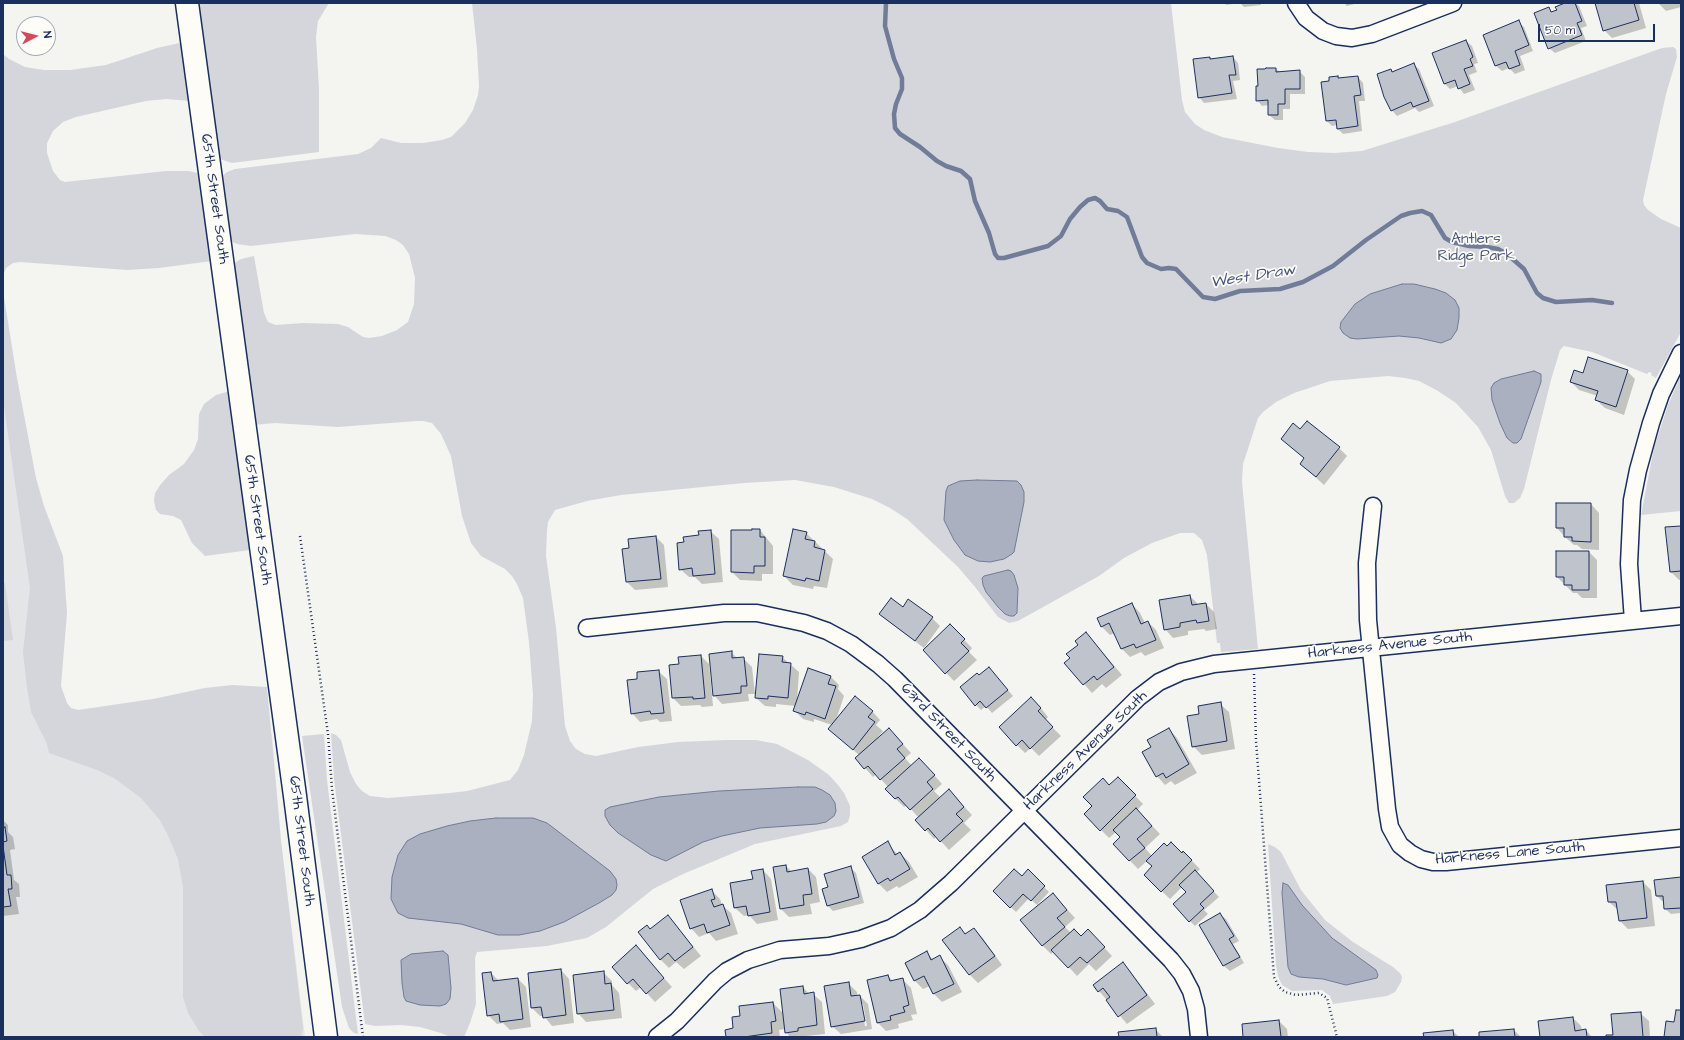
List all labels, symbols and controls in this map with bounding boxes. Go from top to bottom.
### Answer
north arrow [16,16,56,56]
scale bar [1540,16,1657,42]
text: 50 m [1545,22,1575,39]
text: N [40,30,55,39]
street label: 65th Street South [196,133,232,265]
park label: Antlers Ridge Park [1437,231,1515,266]
water label: West Draw [1210,261,1296,293]
street label: 65th Street South [239,454,275,586]
street label: Harkness Avenue South [1307,628,1473,664]
street label: 63rd Street South [896,680,1000,786]
street label: Harkness Avenue South [1020,687,1152,815]
street label: 65th Street South [284,775,318,907]
street label: Harkness Lane South [1435,839,1585,869]

